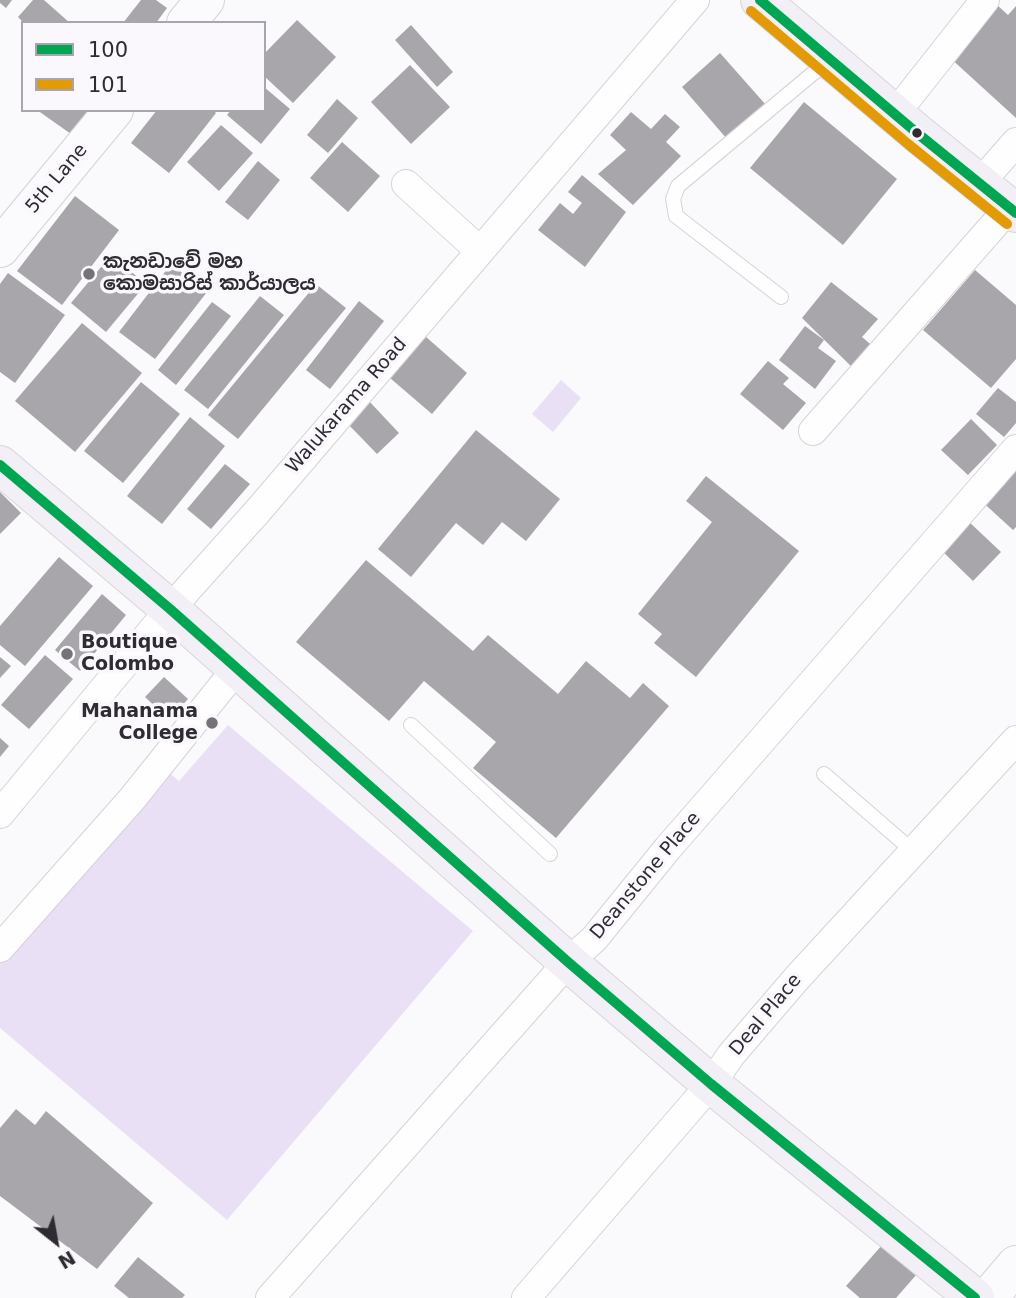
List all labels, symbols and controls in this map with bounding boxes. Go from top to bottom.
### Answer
legend [21,21,266,112]
text: 100 [88,38,128,62]
text: 101 [88,73,128,97]
unlabelled marker [910,126,924,140]
street label: 5th Lane [21,140,93,218]
place label: කැනඩාවේ මහ කොමසාරිස් කාර්යාලය [103,252,316,296]
marker: කැනඩාවේ මහ කොමසාරිස් කාර්යාලය [81,266,97,282]
street label: Walukarama Road [282,334,412,478]
place label: Boutique Colombo [81,632,178,676]
marker: Boutique Colombo [59,646,75,662]
place label: Mahanama College [81,701,198,745]
marker: Mahanama College [204,715,220,731]
street label: Deanstone Place [586,808,706,944]
street label: Deal Place [725,969,807,1061]
north arrow [21,1207,91,1277]
text: N [54,1246,79,1274]

